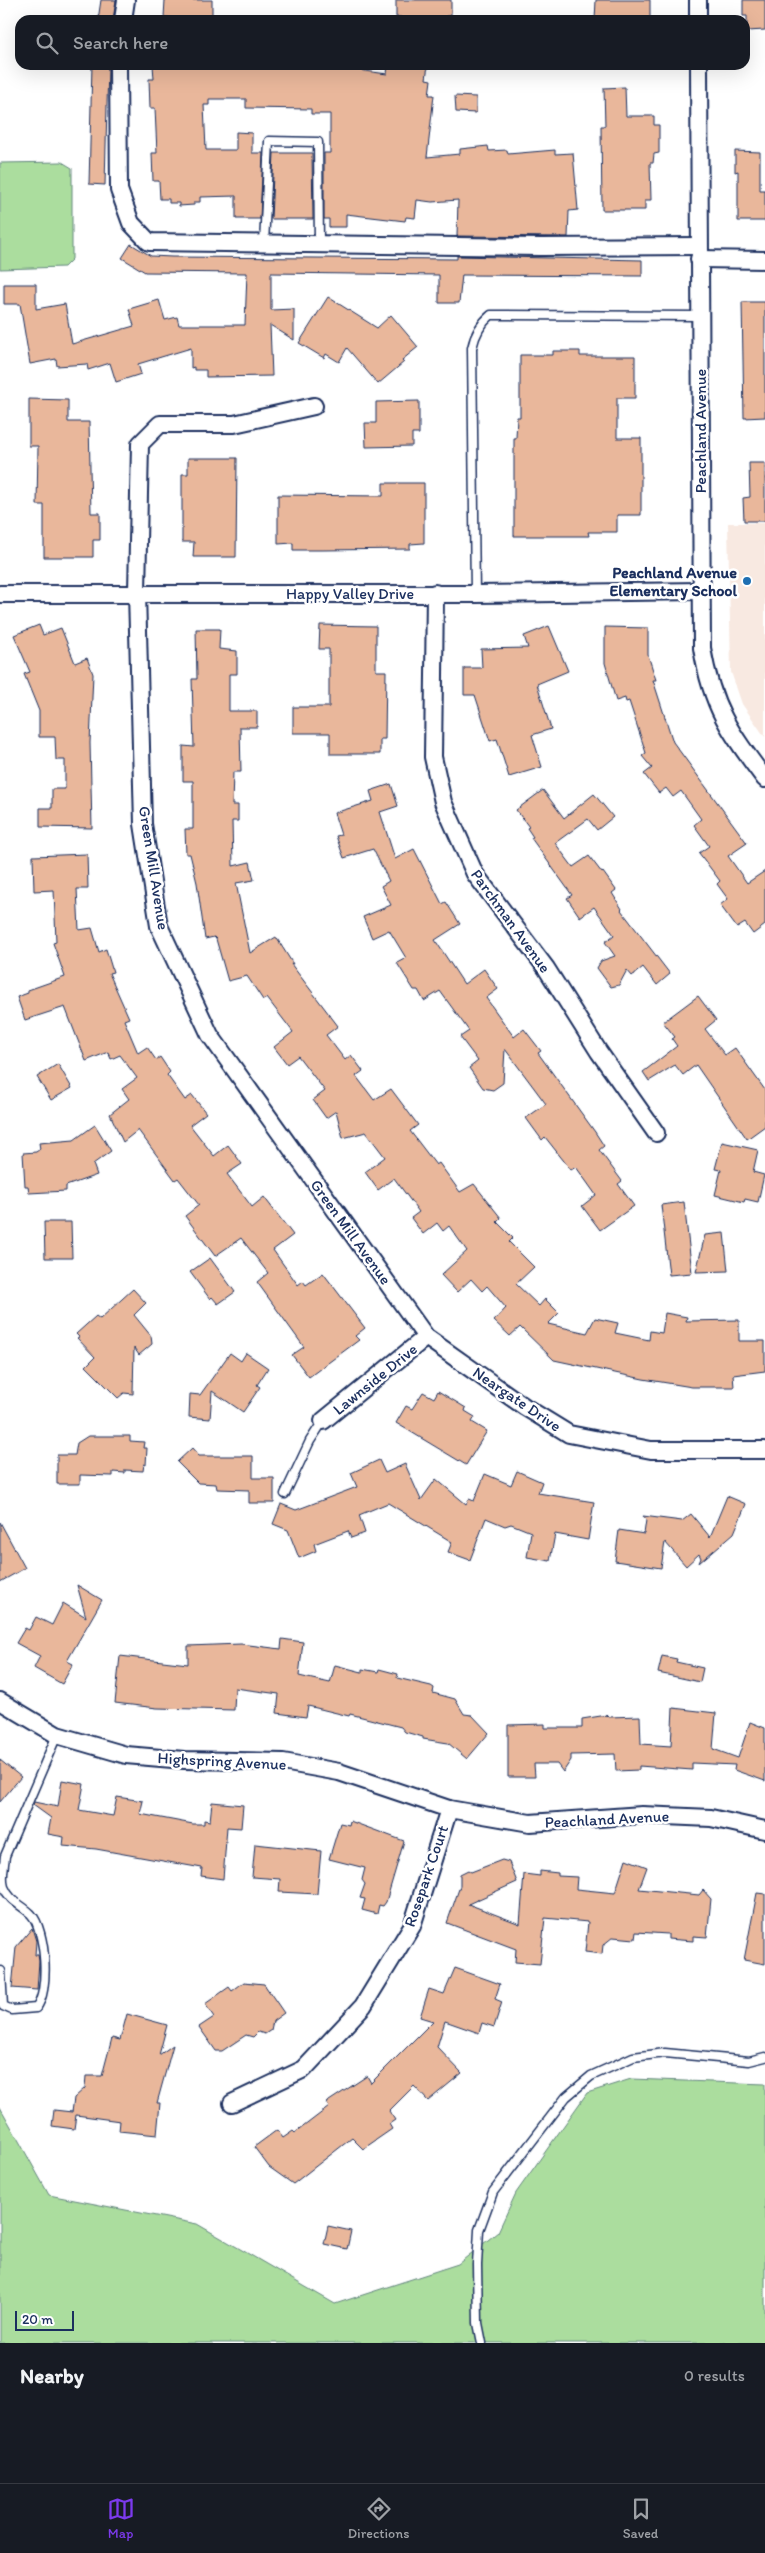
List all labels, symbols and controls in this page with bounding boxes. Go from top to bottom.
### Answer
search box [15,15,750,70]
icon: search [33,29,61,57]
text: Search here [73,31,168,54]
street label: Peachland Avenue [691,368,710,493]
place label: Peachland Avenue Elementary School [609,563,737,601]
marker: Peachland Avenue Elementary School [741,575,753,587]
street label: Happy Valley Drive [286,584,414,603]
street label: Green Mill Avenue [135,805,173,932]
street label: Parchman Avenue [467,865,555,977]
street label: Green Mill Avenue [307,1176,396,1288]
street label: Lawnside Drive [329,1339,421,1419]
street label: Neargate Drive [469,1362,565,1436]
street label: Highspring Avenue [157,1748,287,1774]
street label: Peachland Avenue [544,1806,670,1832]
street label: Rosepark Court [400,1823,452,1929]
scale bar [15,2308,74,2331]
text: 20 m [22,2311,53,2328]
text: Nearby [20,2363,84,2388]
text: 0 results [684,2366,745,2385]
tab: Map [107,2495,135,2542]
tab: Directions [348,2495,409,2542]
tab: Saved [623,2495,658,2542]

